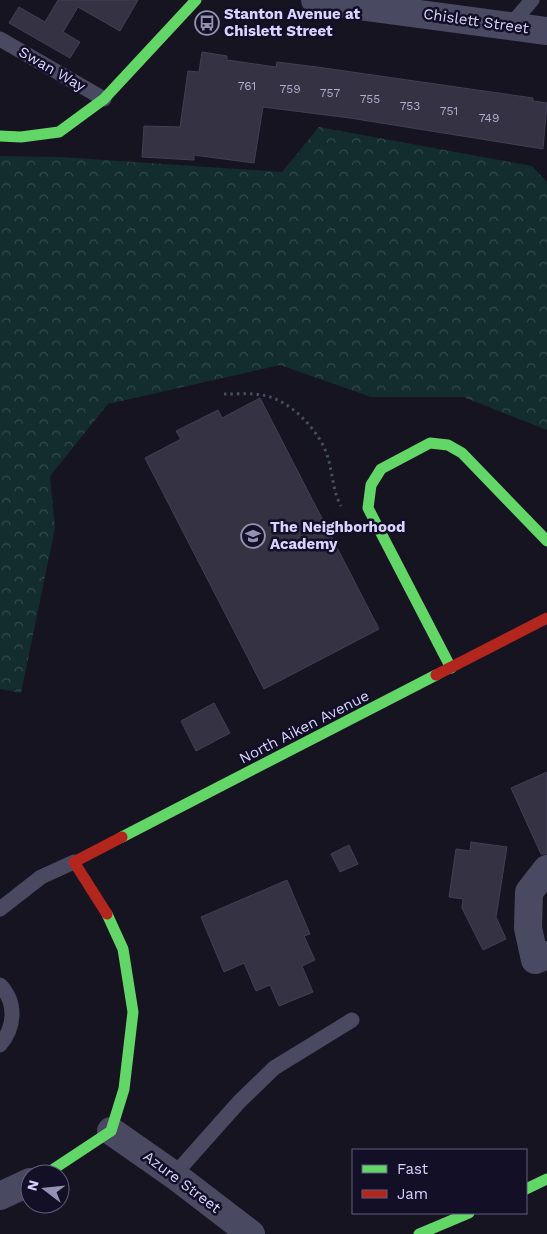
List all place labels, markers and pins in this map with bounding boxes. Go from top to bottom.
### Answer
place label: Stanton Avenue at Chislett Street [224,5,360,40]
bus stop icon: Stanton Avenue at Chislett Street [194,10,220,36]
place label: The Neighborhood Academy [270,518,405,553]
school or university icon: The Neighborhood Academy [240,523,266,549]

